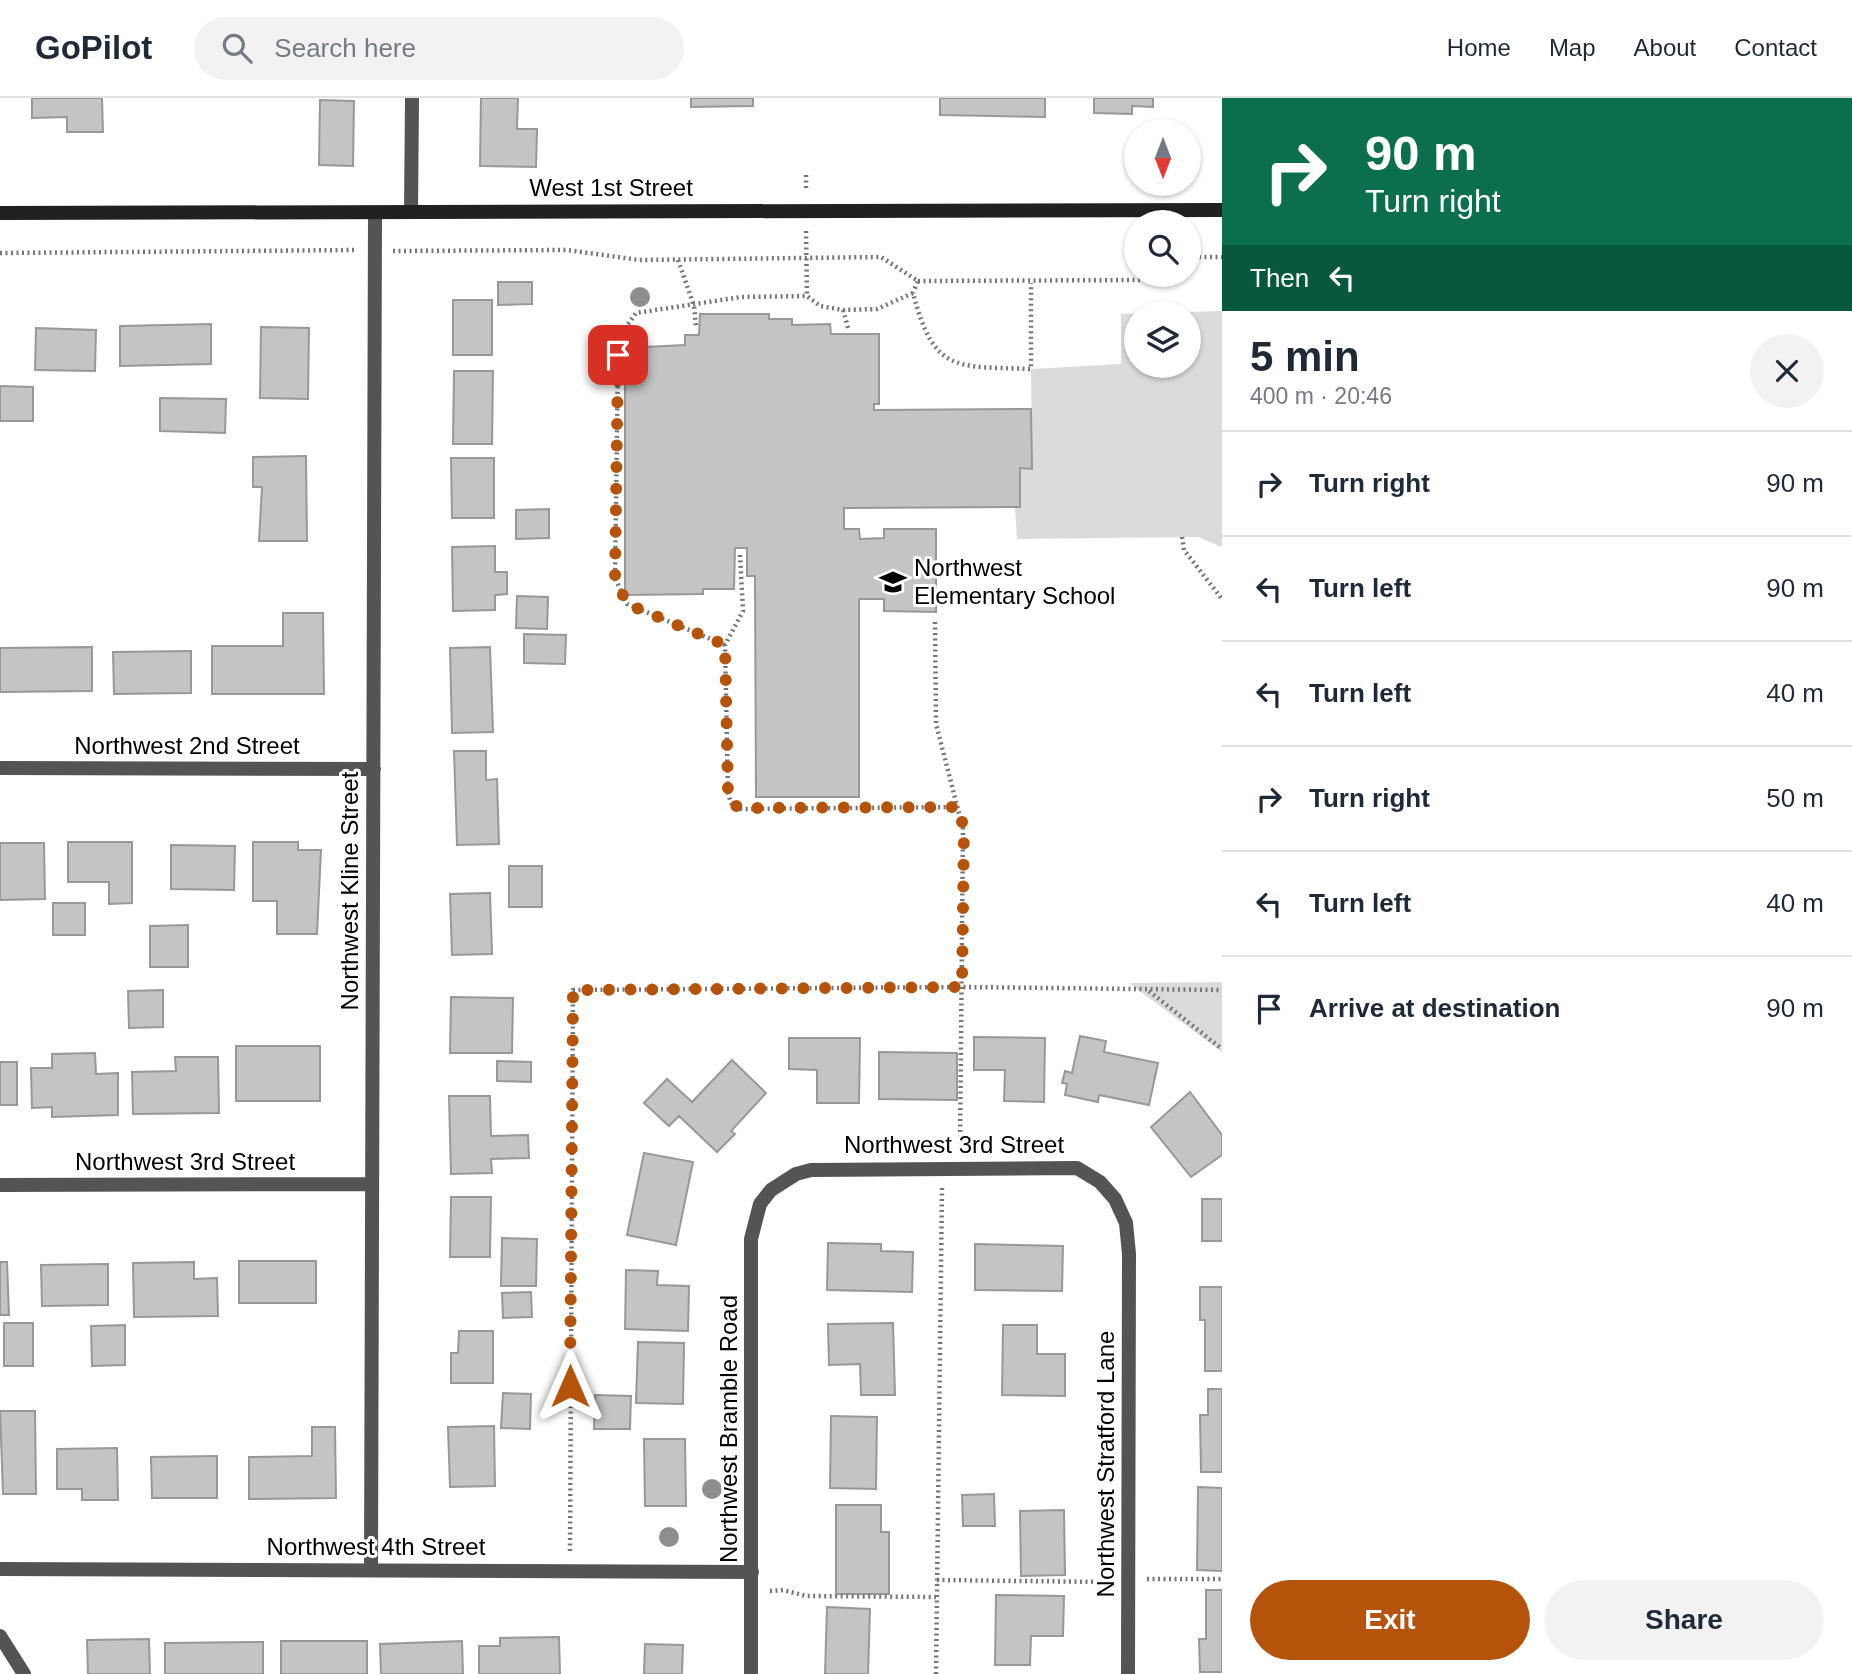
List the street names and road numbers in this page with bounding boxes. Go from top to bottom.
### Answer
street label: West 1st Street [529,174,693,201]
street label: Northwest 2nd Street [74,732,300,759]
street label: Northwest Kline Street [336,771,363,1010]
street label: Northwest 3rd Street [844,1131,1064,1158]
street label: Northwest 3rd Street [75,1148,295,1175]
street label: Northwest Bramble Road [715,1295,742,1563]
street label: Northwest Stratford Lane [1092,1331,1119,1597]
street label: Northwest 4th Street [267,1533,486,1560]

